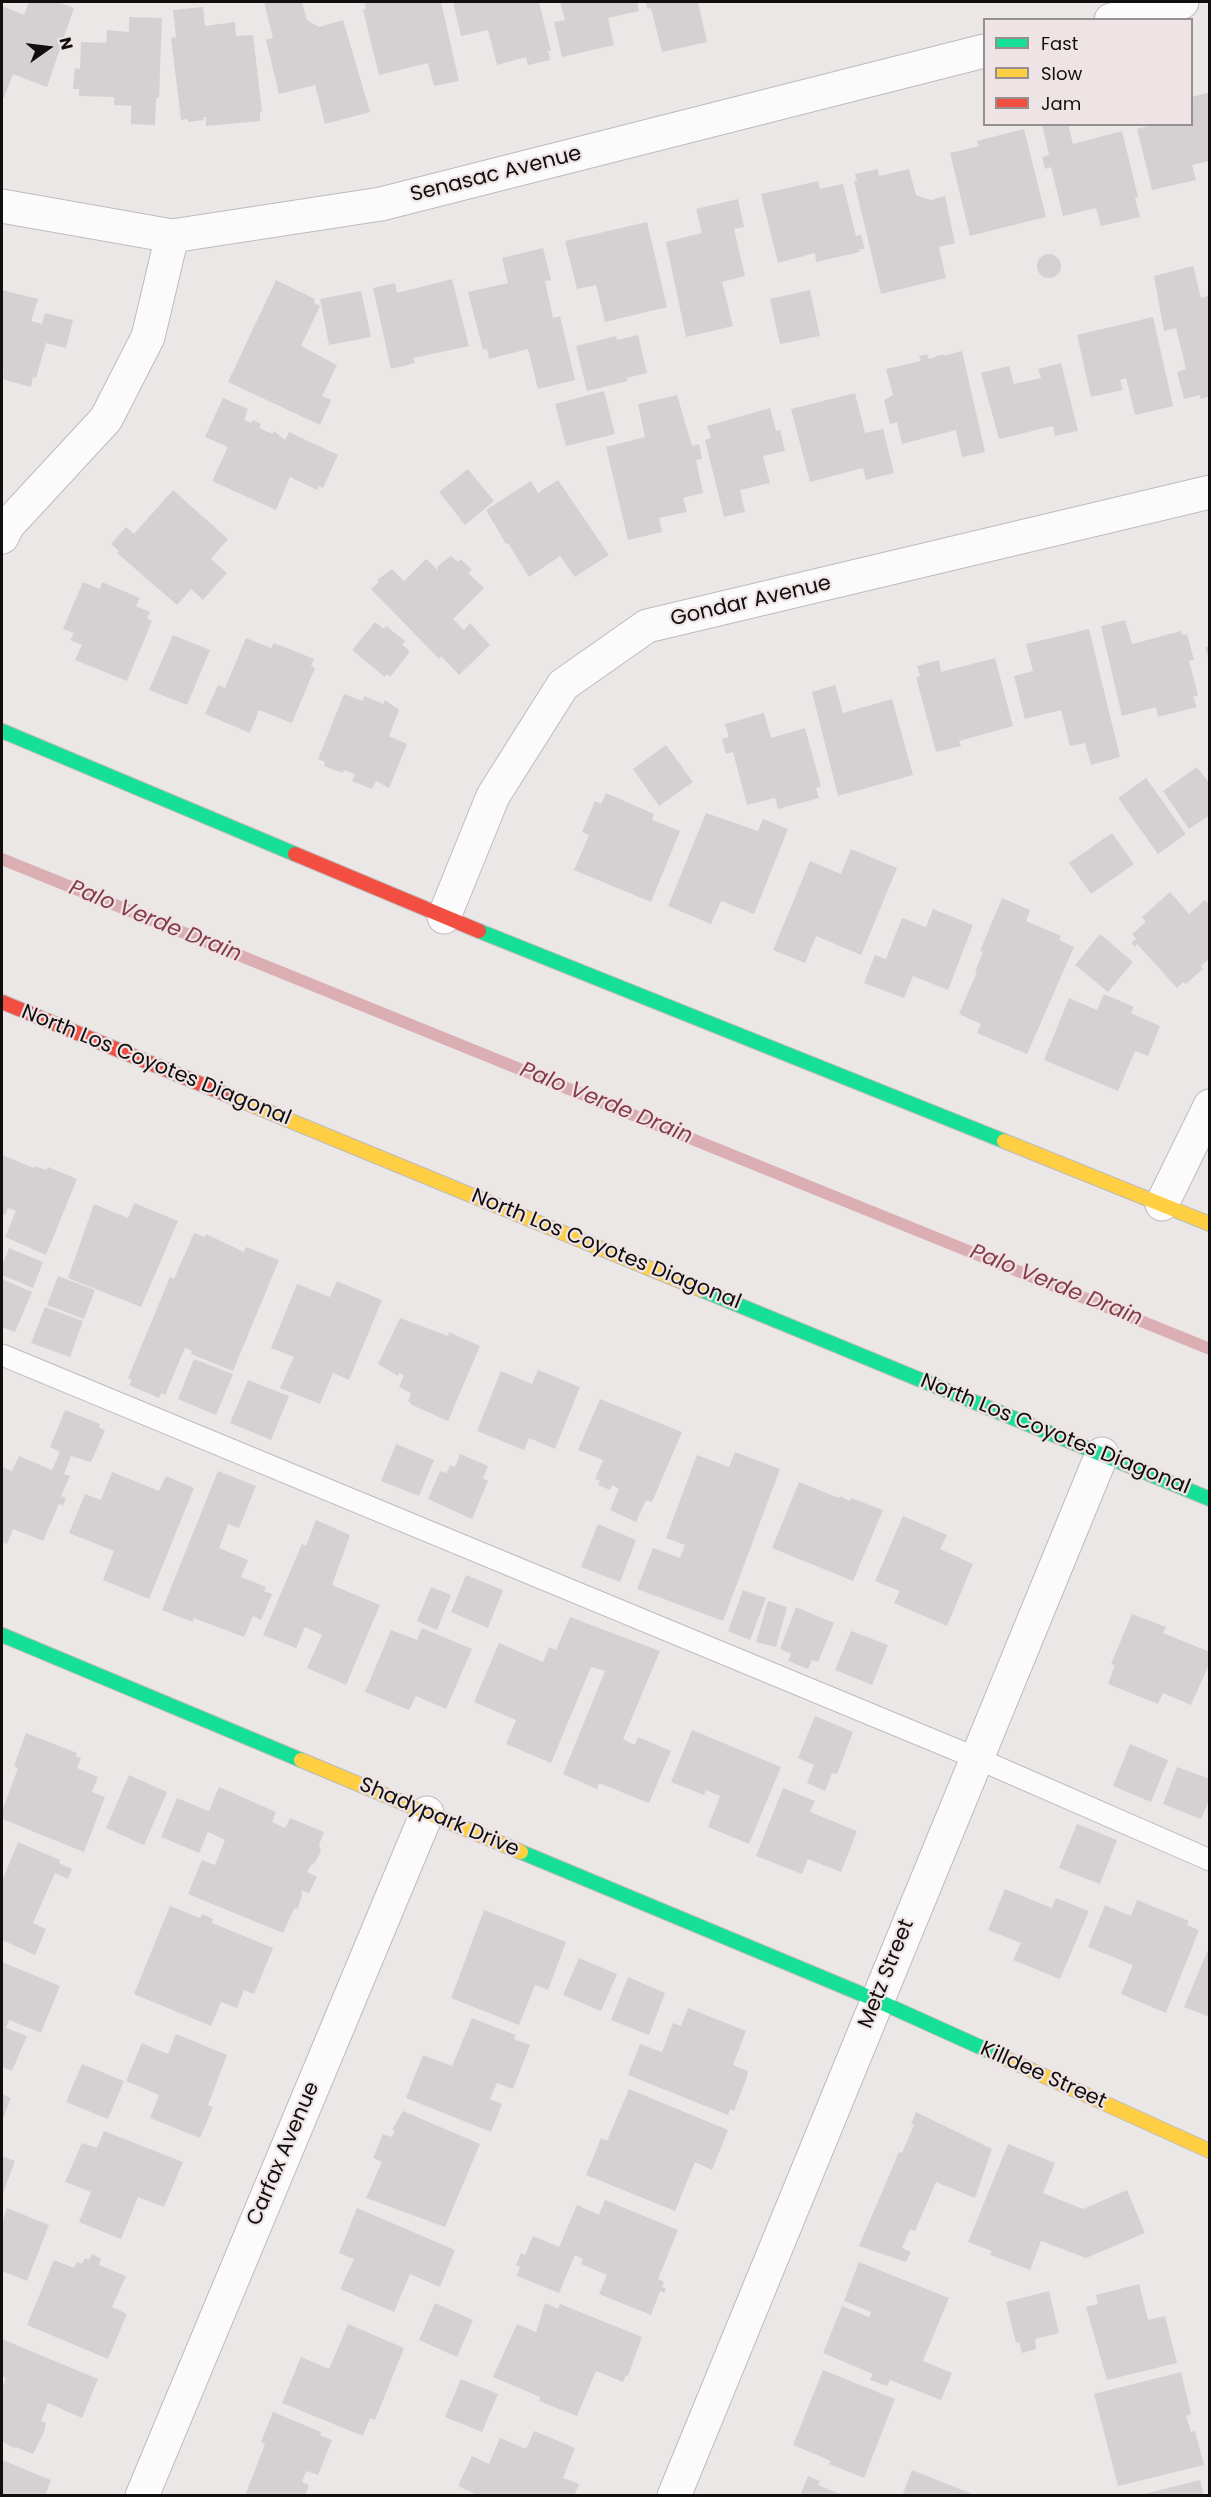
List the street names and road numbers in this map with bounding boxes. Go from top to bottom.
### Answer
street label: Senasac Avenue [408,142,584,208]
street label: Gondar Avenue [668,571,834,633]
street label: North Los Coyotes Diagonal [17,1000,295,1132]
street label: North Los Coyotes Diagonal [467,1184,745,1316]
street label: North Los Coyotes Diagonal [916,1369,1194,1501]
street label: Shadypark Drive [355,1773,523,1863]
street label: Metz Street [854,1916,920,2032]
street label: Killdee Street [976,2037,1110,2115]
street label: Carfax Avenue [242,2078,326,2230]

